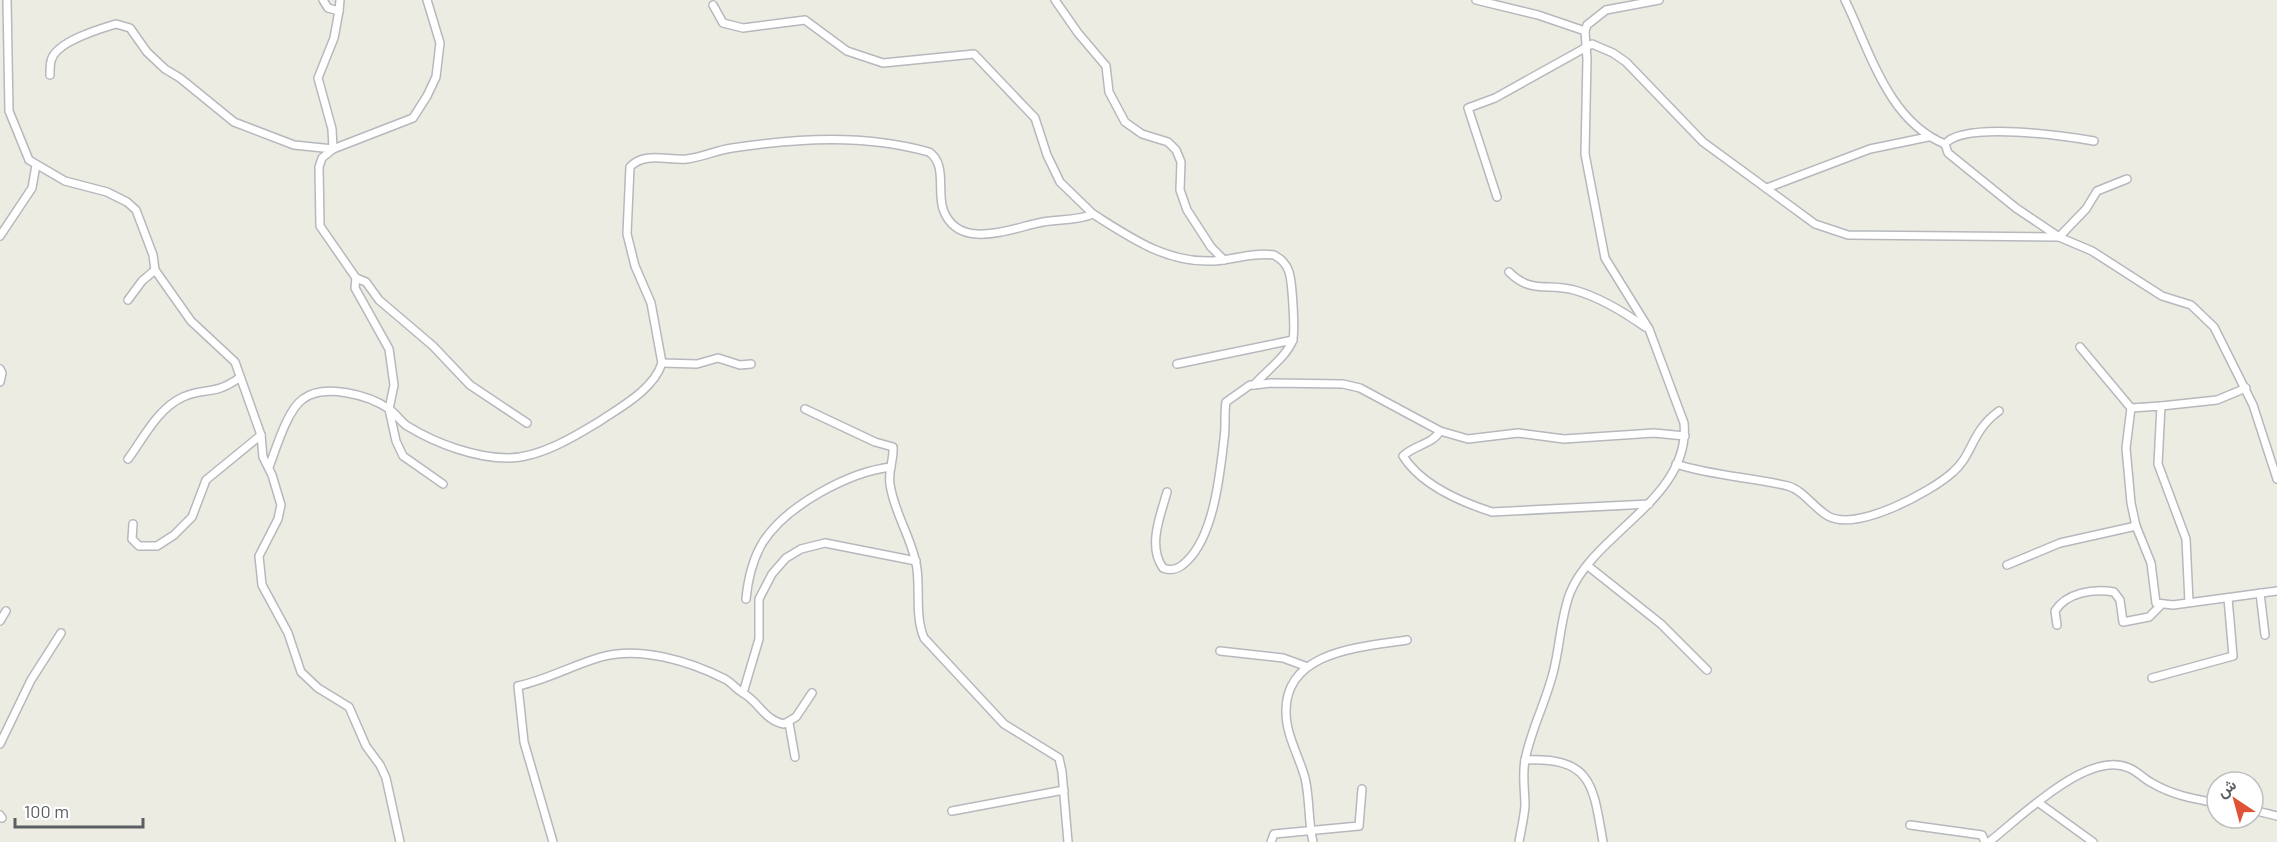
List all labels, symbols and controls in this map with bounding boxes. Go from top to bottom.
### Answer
north arrow [2205,770,2265,830]
text: ش [2213,774,2240,802]
scale bar [15,791,142,829]
text: 100 m [24,800,69,822]

